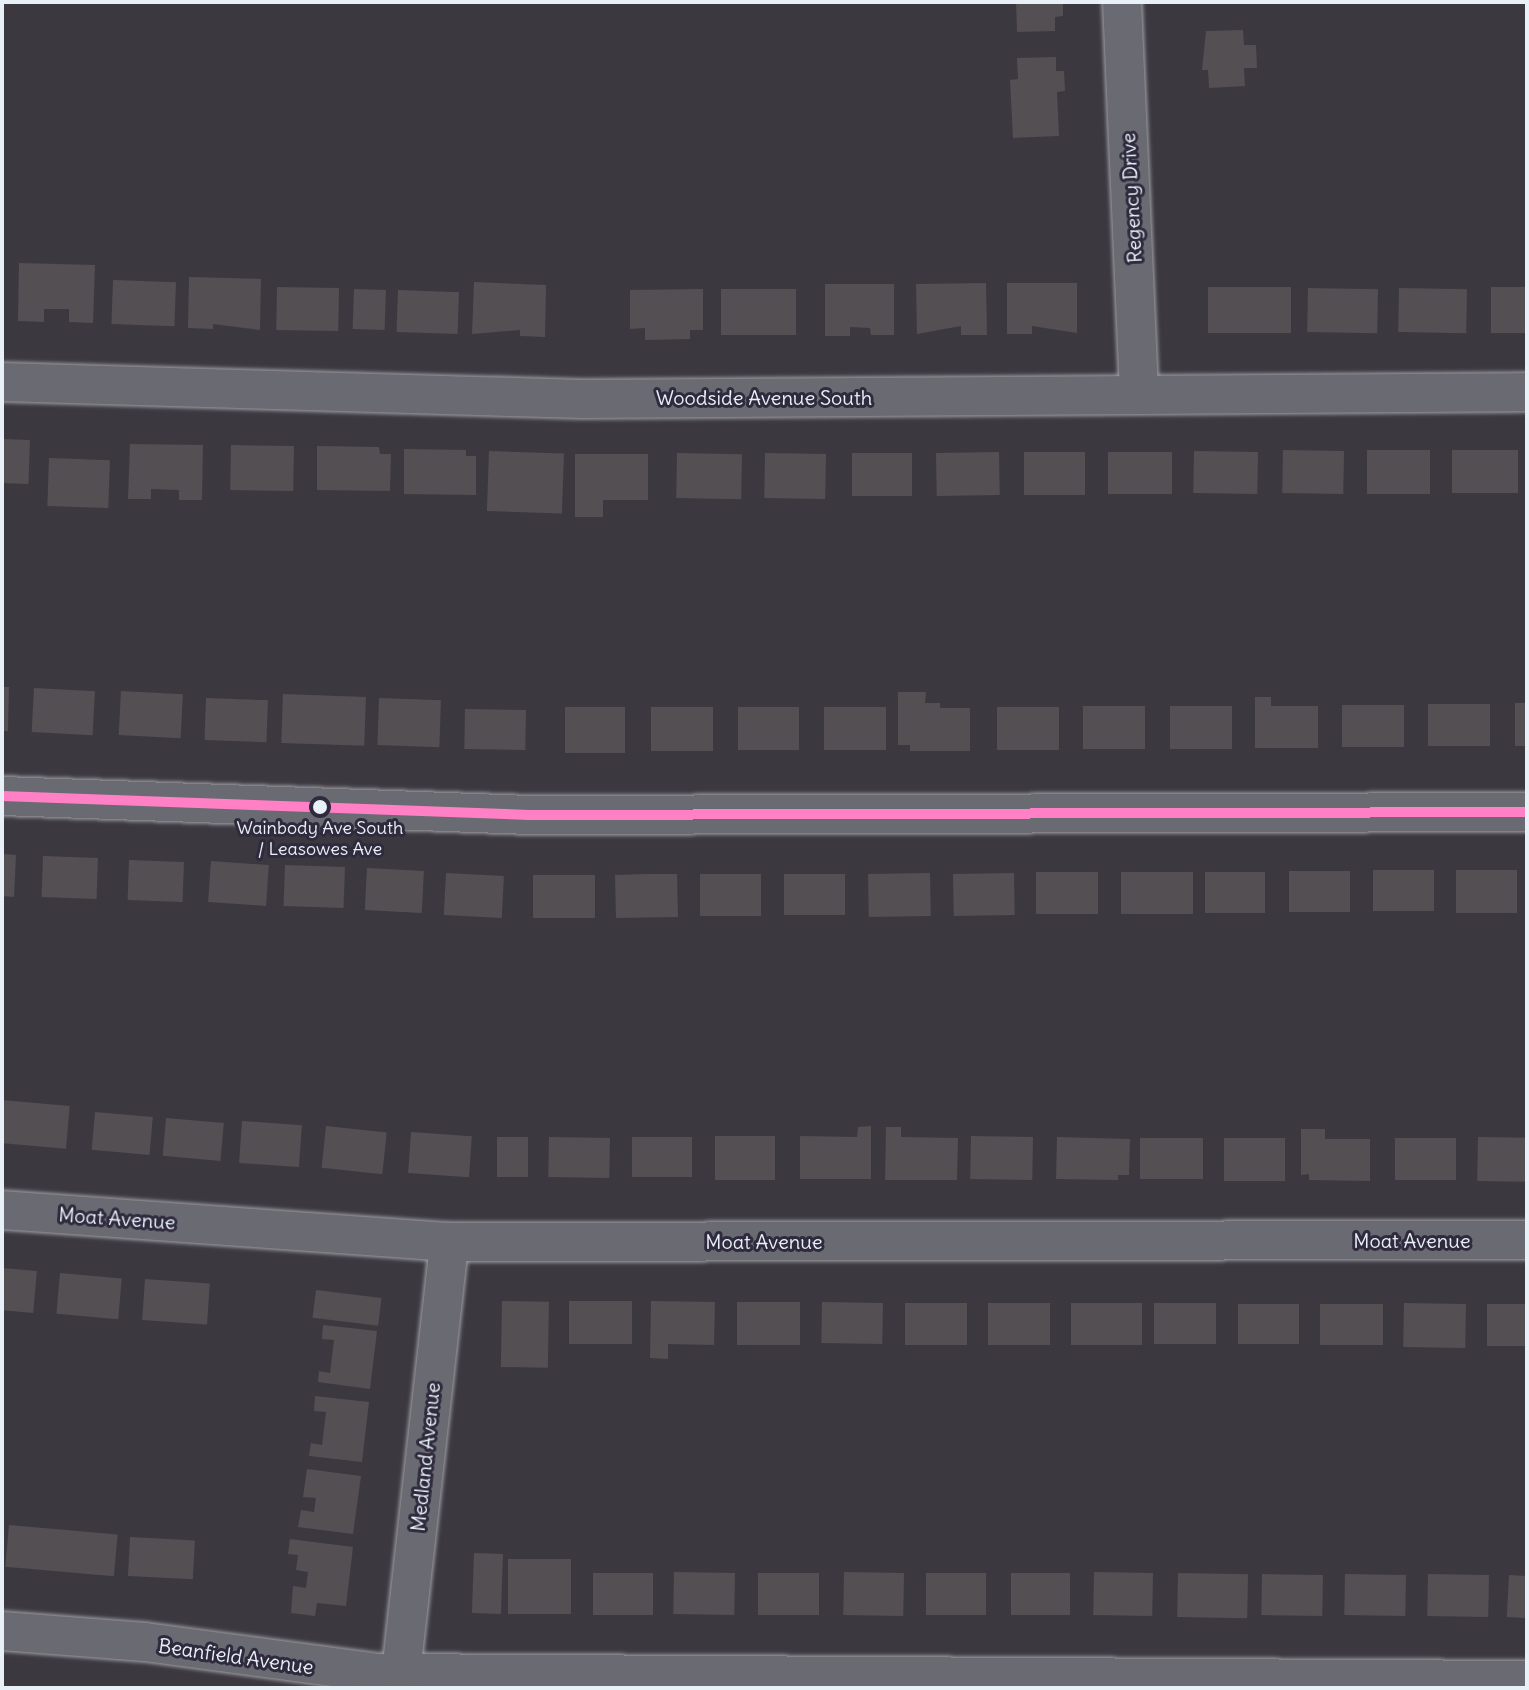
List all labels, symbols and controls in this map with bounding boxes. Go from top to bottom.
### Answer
street label: Regency Drive [1116,132,1146,264]
street label: Woodside Avenue South [656,385,872,409]
marker: Wainbody Ave South / Leasowes Ave [312,799,328,815]
place label: Wainbody Ave South / Leasowes Ave [237,818,403,860]
street label: Moat Avenue [58,1202,176,1234]
street label: Moat Avenue [1353,1228,1471,1252]
street label: Moat Avenue [705,1229,823,1253]
street label: Medland Avenue [405,1381,445,1533]
street label: Beanfield Avenue [157,1633,315,1679]

